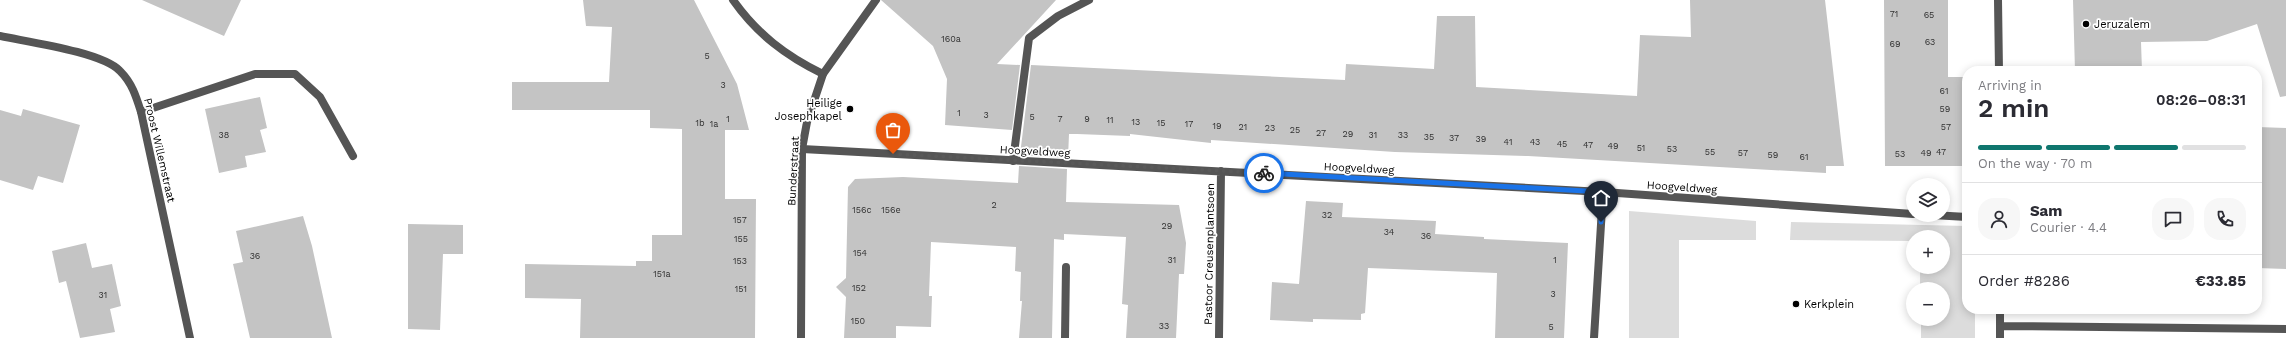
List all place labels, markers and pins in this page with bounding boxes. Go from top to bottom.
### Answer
place label: Jeruzalem [2094,18,2150,31]
marker: Jeruzalem [2081,19,2091,29]
place label: Heilige Josephkapel [774,97,843,123]
marker: Heilige Josephkapel [845,104,855,114]
pin [876,113,910,154]
pin [1584,181,1618,222]
place label: Kerkplein [1804,298,1854,311]
marker: Kerkplein [1791,299,1801,309]

